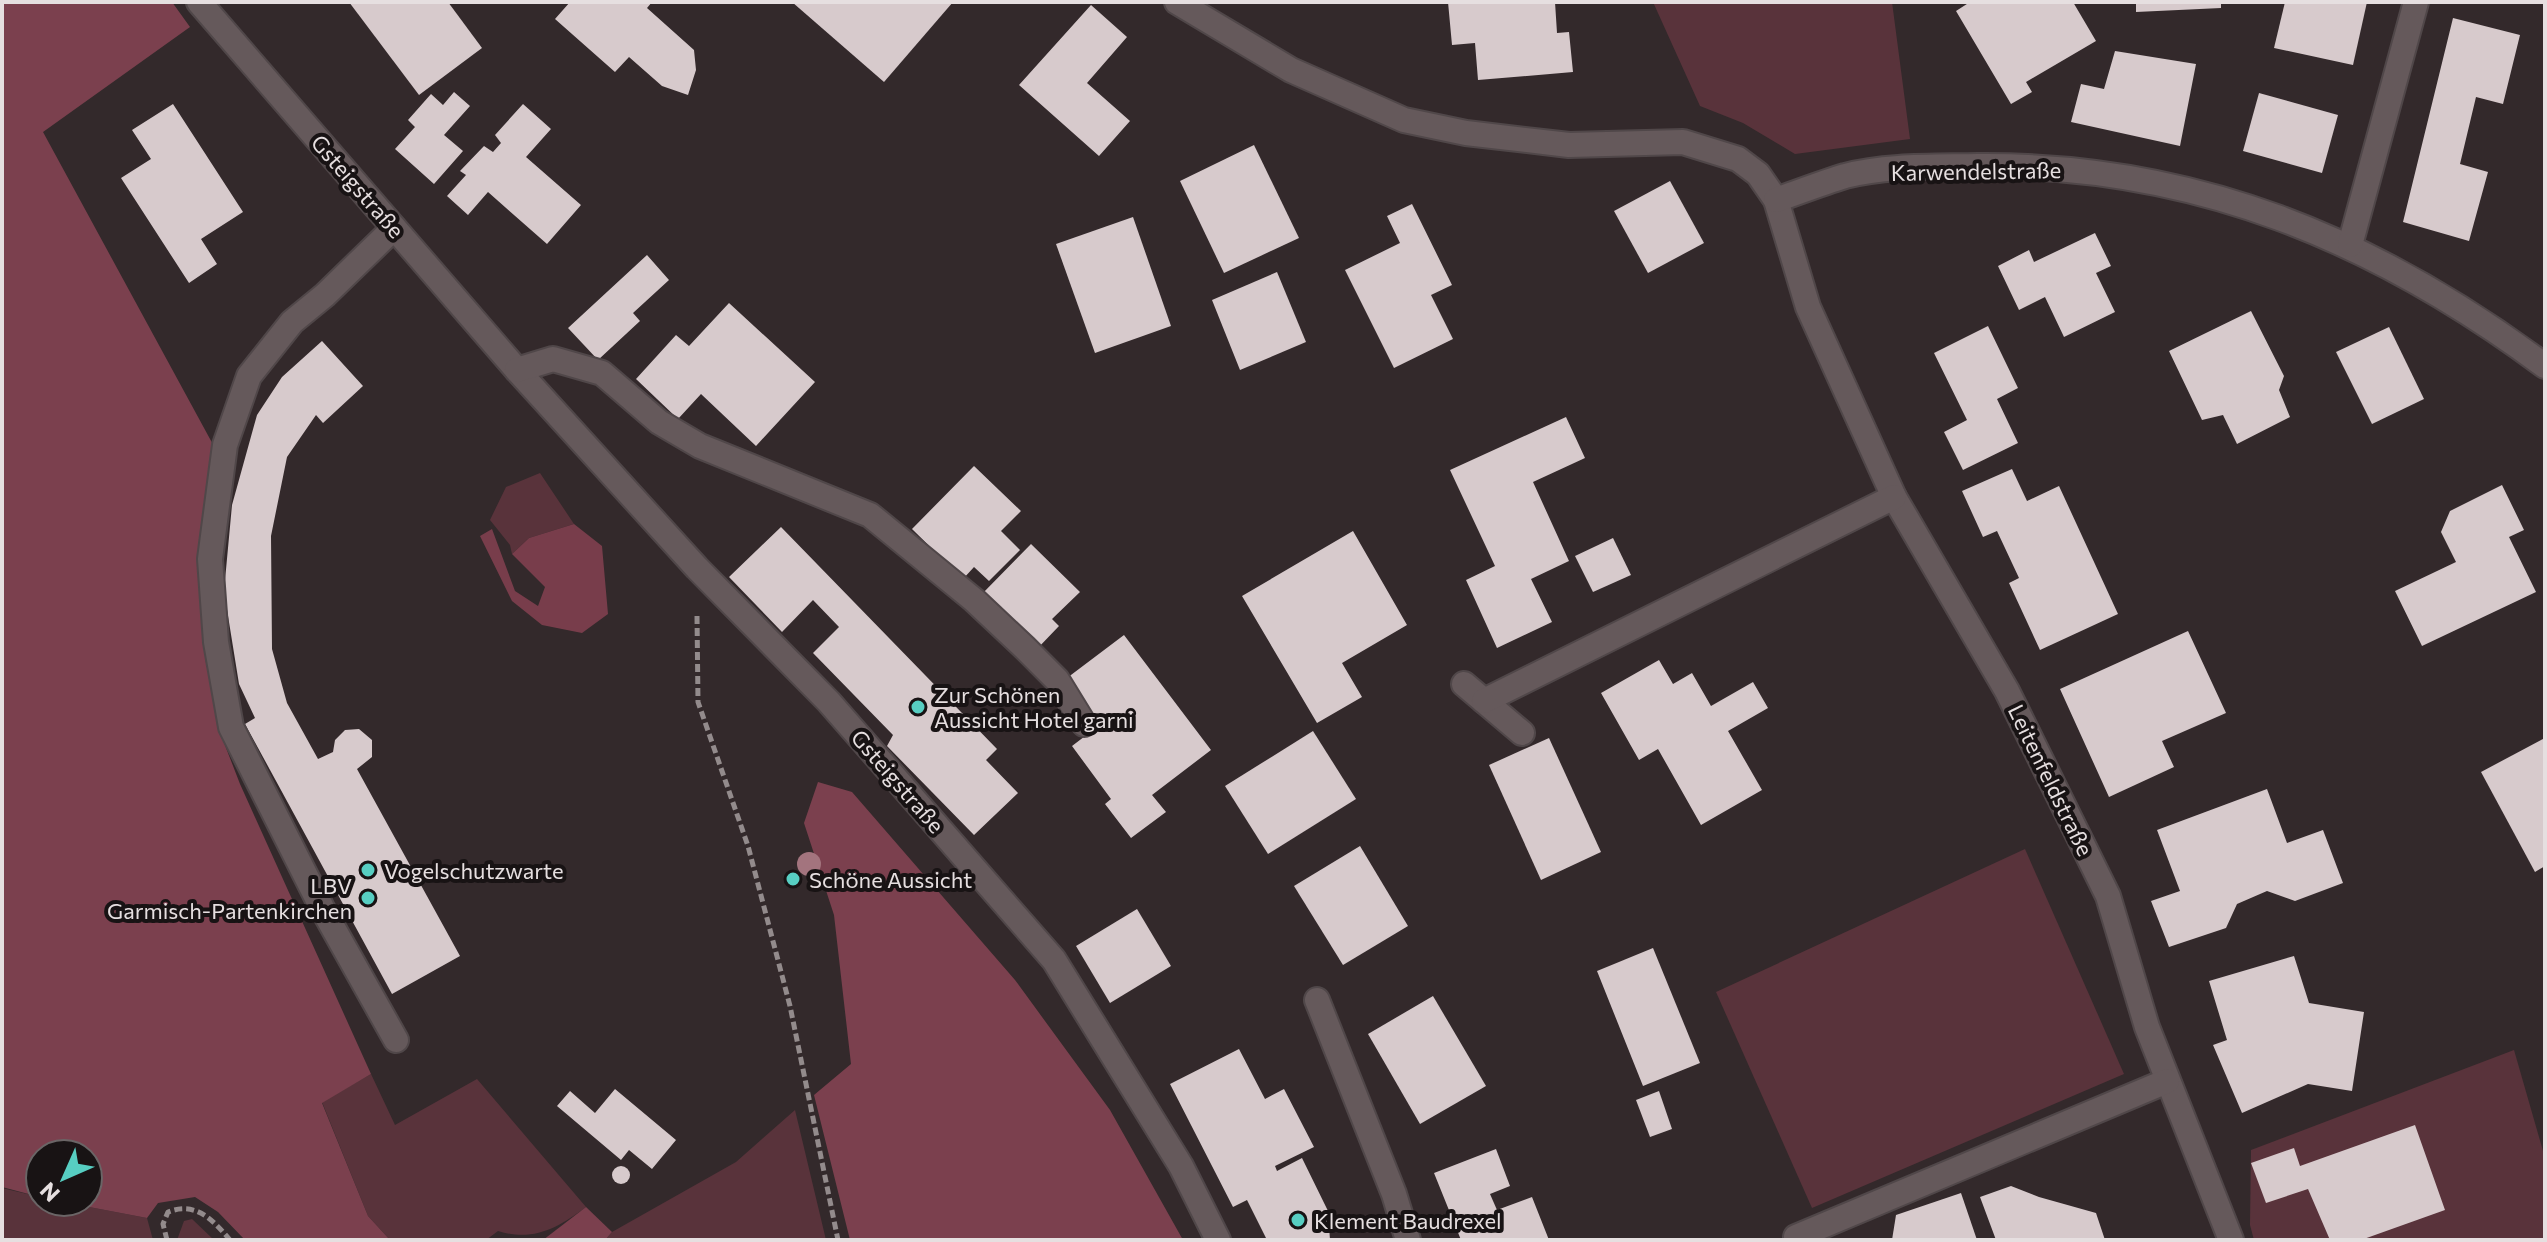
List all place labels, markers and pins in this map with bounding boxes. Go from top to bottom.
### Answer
place label: Zur Schönen Aussicht Hotel garni [934,681,1134,733]
marker: Zur Schönen Aussicht Hotel garni [909,698,927,716]
place label: Vogelschutzwarte [384,857,564,884]
marker: Vogelschutzwarte [359,861,377,879]
place label: Schöne Aussicht [809,866,972,893]
marker: Schöne Aussicht [784,870,802,888]
place label: LBV Garmisch-Partenkirchen [107,872,352,924]
marker: LBV Garmisch-Partenkirchen [359,889,377,907]
place label: Klement Baudrexel [1314,1207,1502,1234]
marker: Klement Baudrexel [1289,1211,1307,1229]

